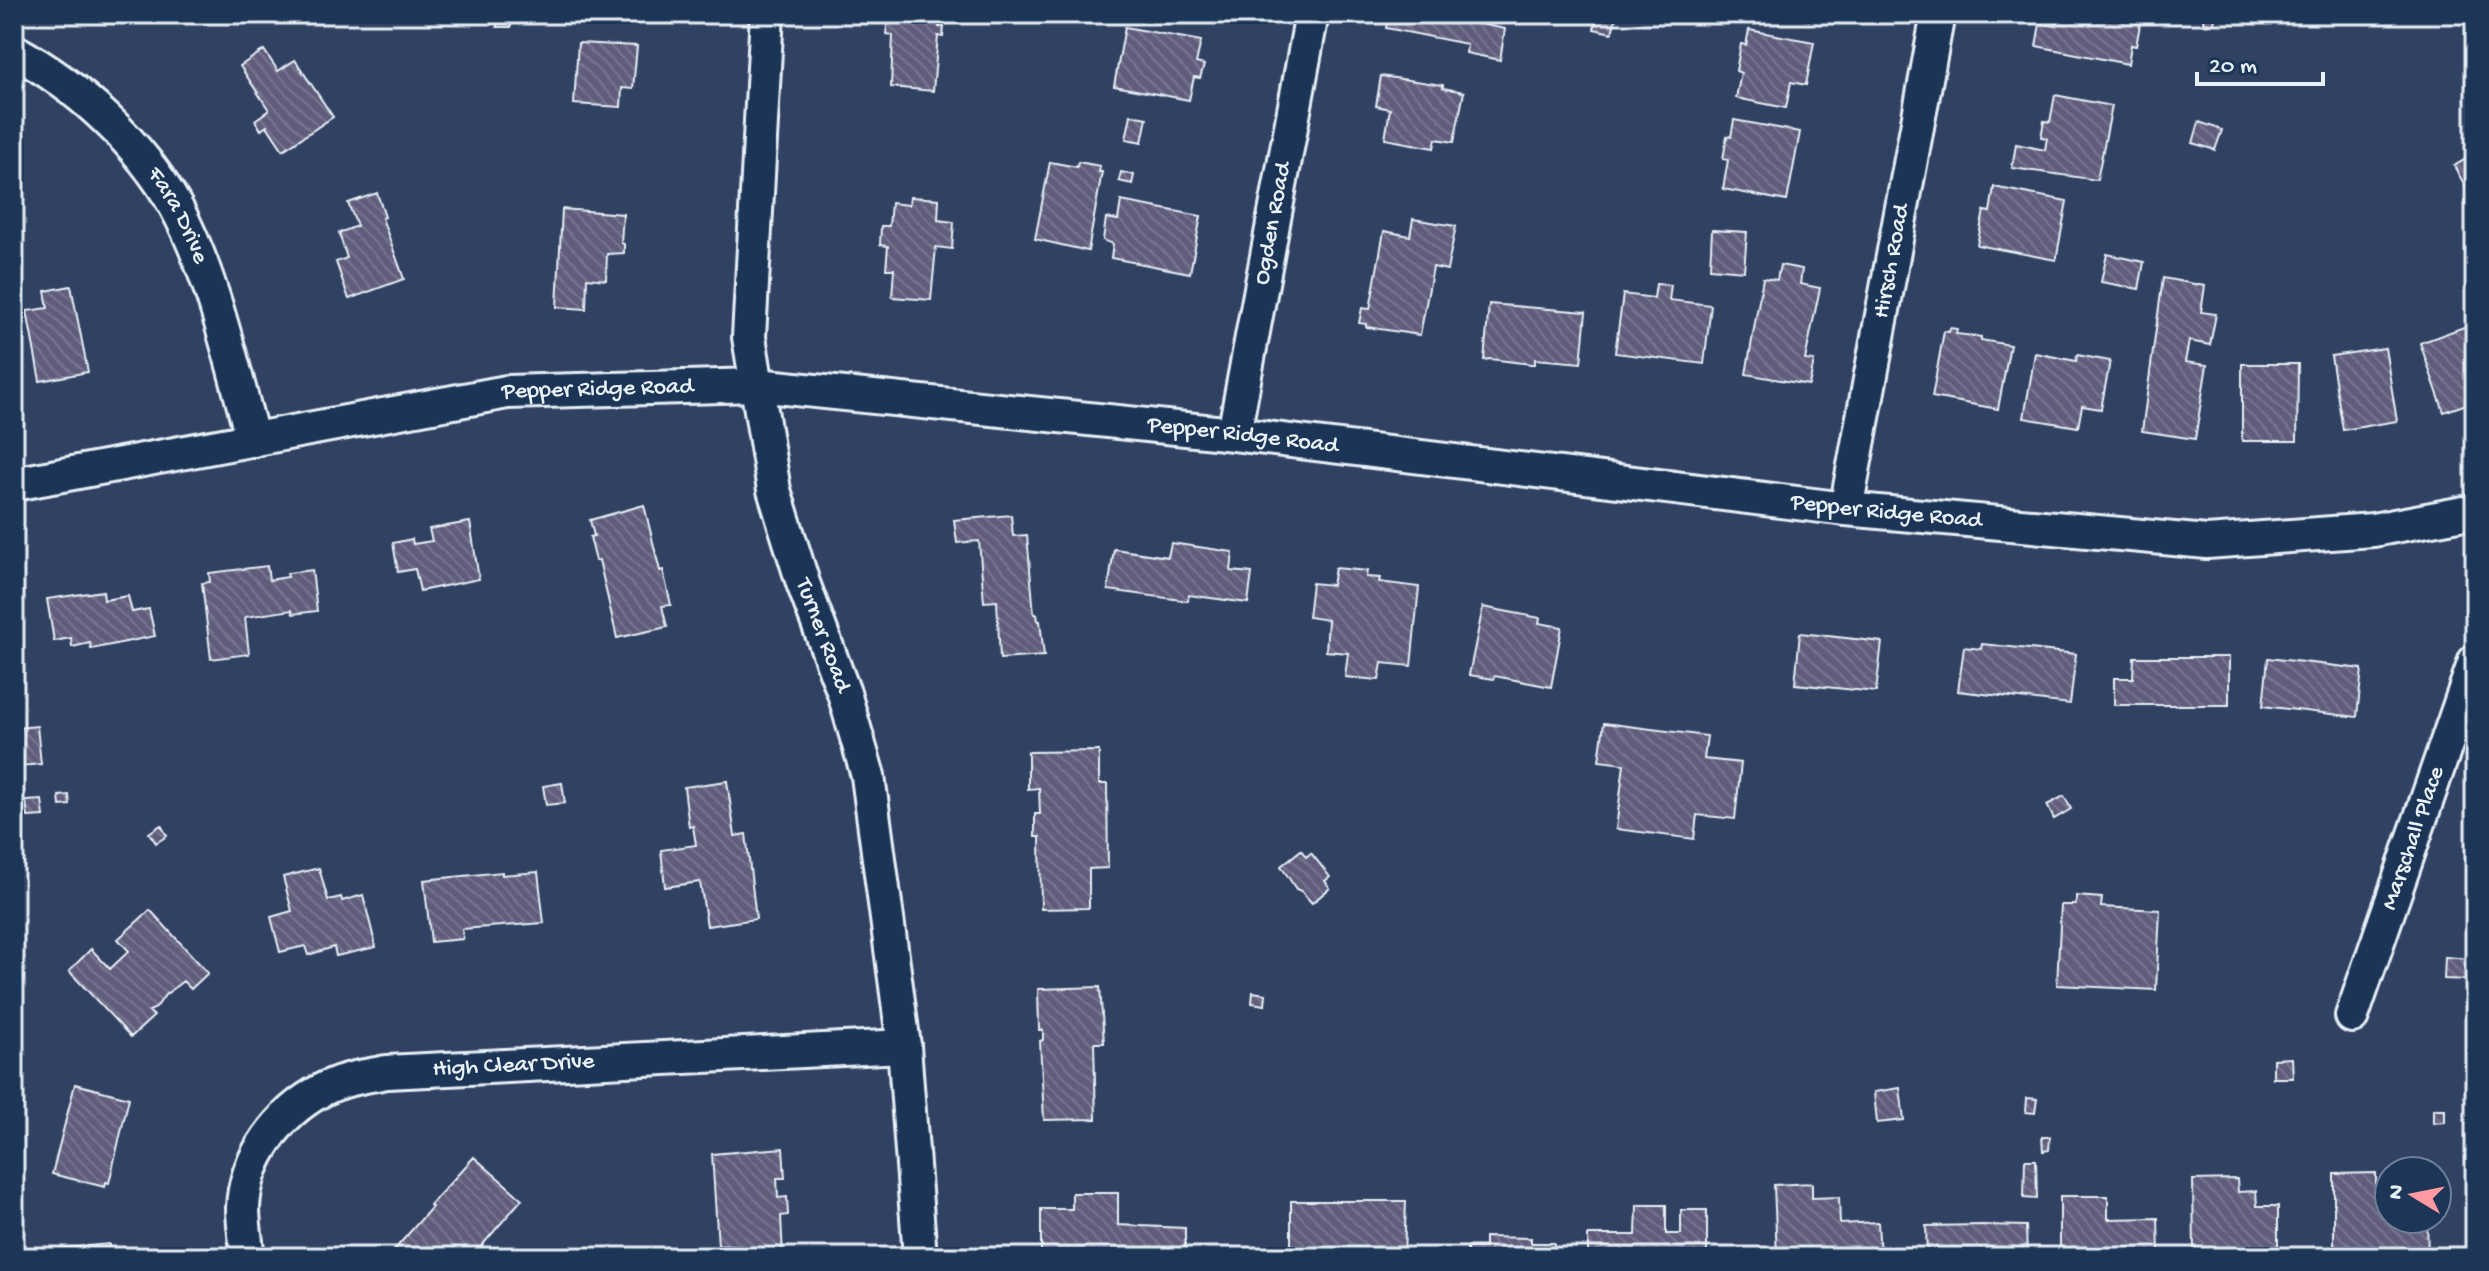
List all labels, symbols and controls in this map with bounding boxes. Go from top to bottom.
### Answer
scale bar [2197,36,2323,86]
text: 20 m [2209,53,2257,82]
street label: Ogden Road [1247,158,1299,287]
street label: Fara Drive [139,161,215,268]
street label: Hirsch Road [1867,200,1917,321]
street label: Pepper Ridge Road [500,372,696,407]
street label: Pepper Ridge Road [1145,411,1342,461]
street label: Pepper Ridge Road [1788,488,1985,536]
street label: Turner Road [787,573,858,698]
street label: Marschall Place [2375,762,2452,914]
street label: High Clear Drive [432,1047,596,1084]
north arrow [2373,1155,2453,1235]
text: N [2383,1183,2411,1202]

